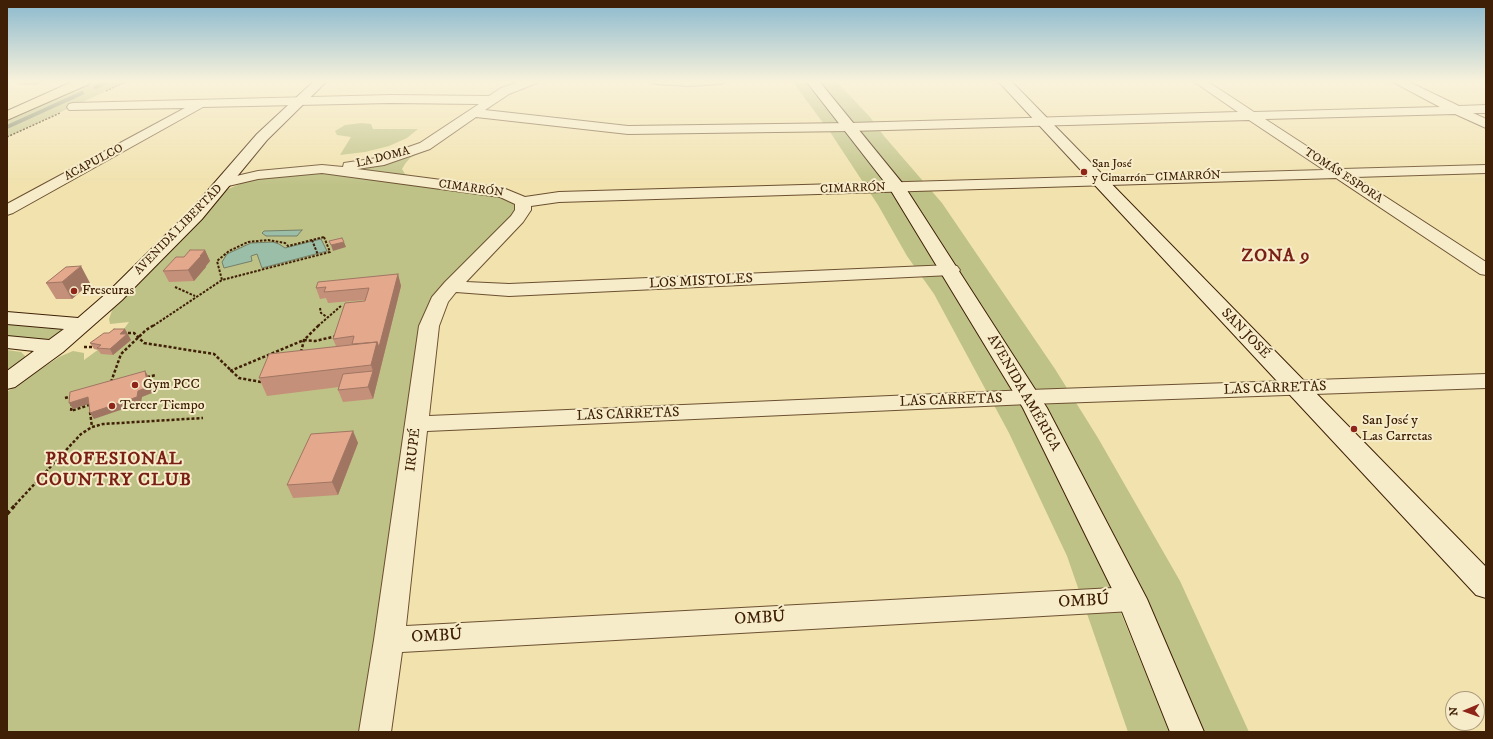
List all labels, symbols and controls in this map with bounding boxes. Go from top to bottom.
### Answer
street label: ACAPULCO [62,141,126,185]
street label: LA DOMA [355,144,411,172]
street label: TOMÁS ESPORA [1301,145,1385,207]
place label: San José y Cimarrón [1092,158,1146,186]
marker: San José y Cimarrón [1079,167,1089,177]
street label: CIMARRÓN [1155,169,1221,185]
street label: CIMARRÓN [438,177,504,201]
street label: CIMARRÓN [820,181,886,197]
street label: AVENIDA LIBERTAD [132,182,226,278]
district label: ZONA 9 [1242,246,1310,268]
street label: LOS MISTOLES [649,271,753,293]
place label: Frescuras [82,283,134,299]
marker: Frescuras [69,286,79,296]
street label: SAN JOSÉ [1217,305,1273,363]
street label: AVENIDA AMÉRICA [983,332,1063,454]
place label: Gym PCC [143,377,200,393]
street label: LAS CARRETAS [1223,379,1327,399]
marker: Gym PCC [130,380,140,390]
street label: LAS CARRETAS [899,391,1003,411]
place label: Tercer Tiempo [120,398,204,414]
marker: Tercer Tiempo [107,401,117,411]
street label: LAS CARRETAS [576,405,680,425]
place label: San José y Las Carretas [1362,413,1432,446]
marker: San José y Las Carretas [1349,424,1359,434]
street label: IRUPÉ [403,427,425,473]
district label: PROFESIONAL COUNTRY CLUB [36,449,192,492]
street label: OMBÚ [1058,590,1110,614]
street label: OMBÚ [734,607,786,631]
street label: OMBÚ [411,625,463,649]
north arrow [1445,691,1485,731]
text: N [1447,707,1461,716]

